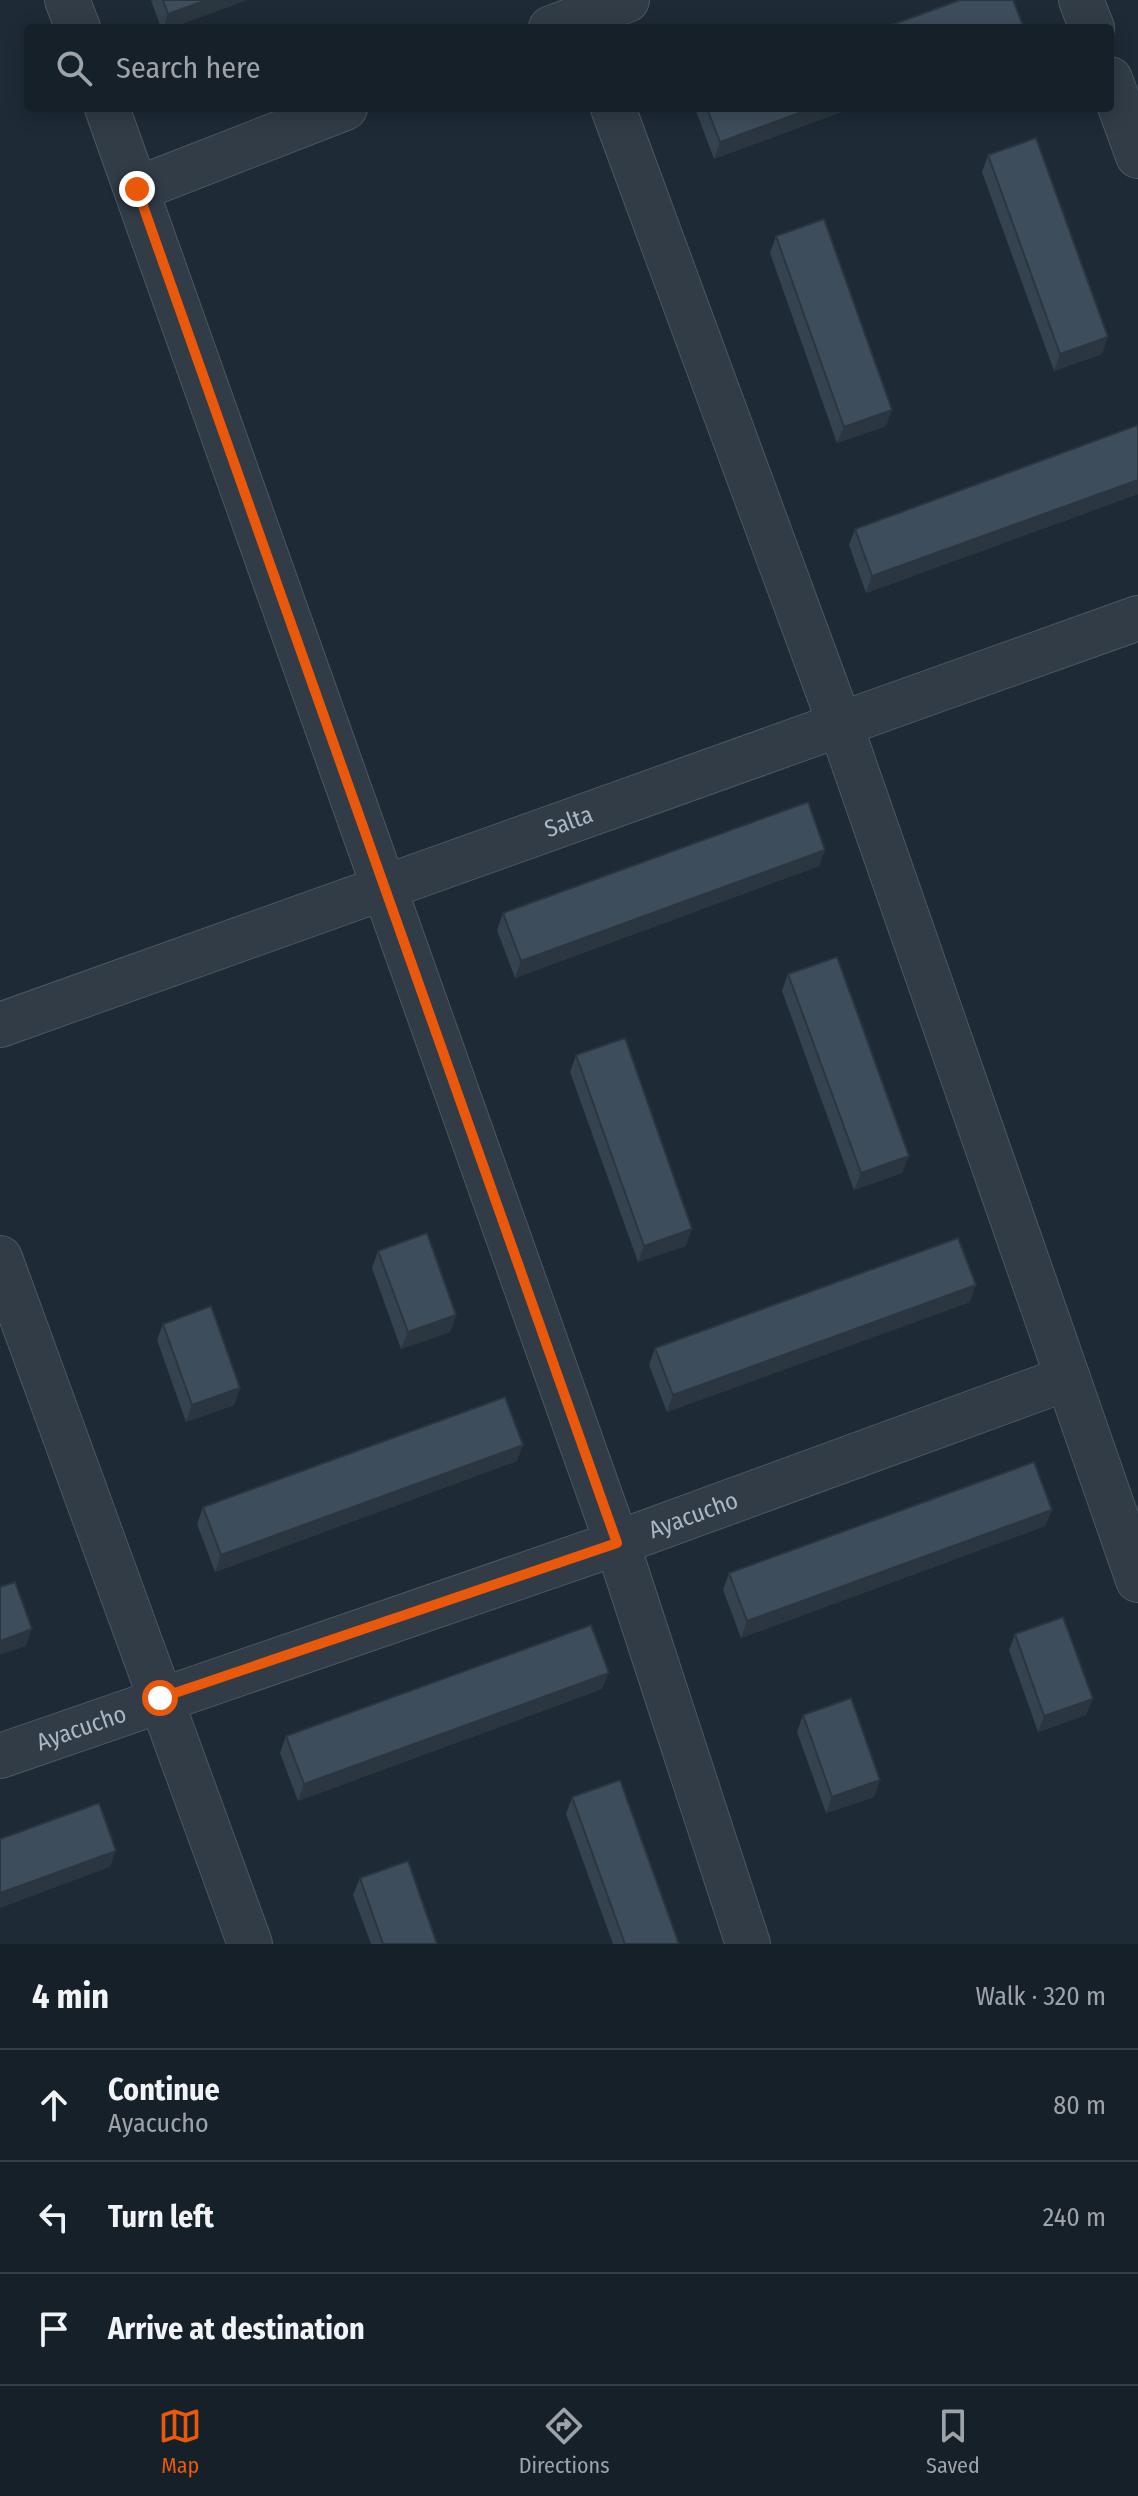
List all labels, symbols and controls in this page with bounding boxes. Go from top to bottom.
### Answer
search box [24,24,1114,112]
icon: search [52,46,96,90]
text: Search here [116,50,261,86]
route end [119,171,155,207]
street label: Salta [541,800,597,843]
street label: Ayacucho [645,1486,742,1544]
route start [142,1680,178,1716]
street label: Ayacucho [33,1700,130,1756]
text: 4 min [32,1976,109,2017]
text: Walk · 320 m [975,1981,1106,2012]
text: Continue [108,2072,220,2108]
icon: ahead [32,2083,76,2127]
text: 80 m [1053,2090,1106,2121]
text: Ayacucho [108,2108,209,2139]
icon: left [32,2195,76,2239]
text: Turn left [108,2199,214,2235]
text: 240 m [1043,2202,1106,2233]
icon: arrive [32,2307,76,2351]
text: Arrive at destination [108,2311,365,2347]
tab: Map [158,2404,202,2479]
tab: Directions [519,2404,610,2479]
tab: Saved [926,2404,980,2479]

